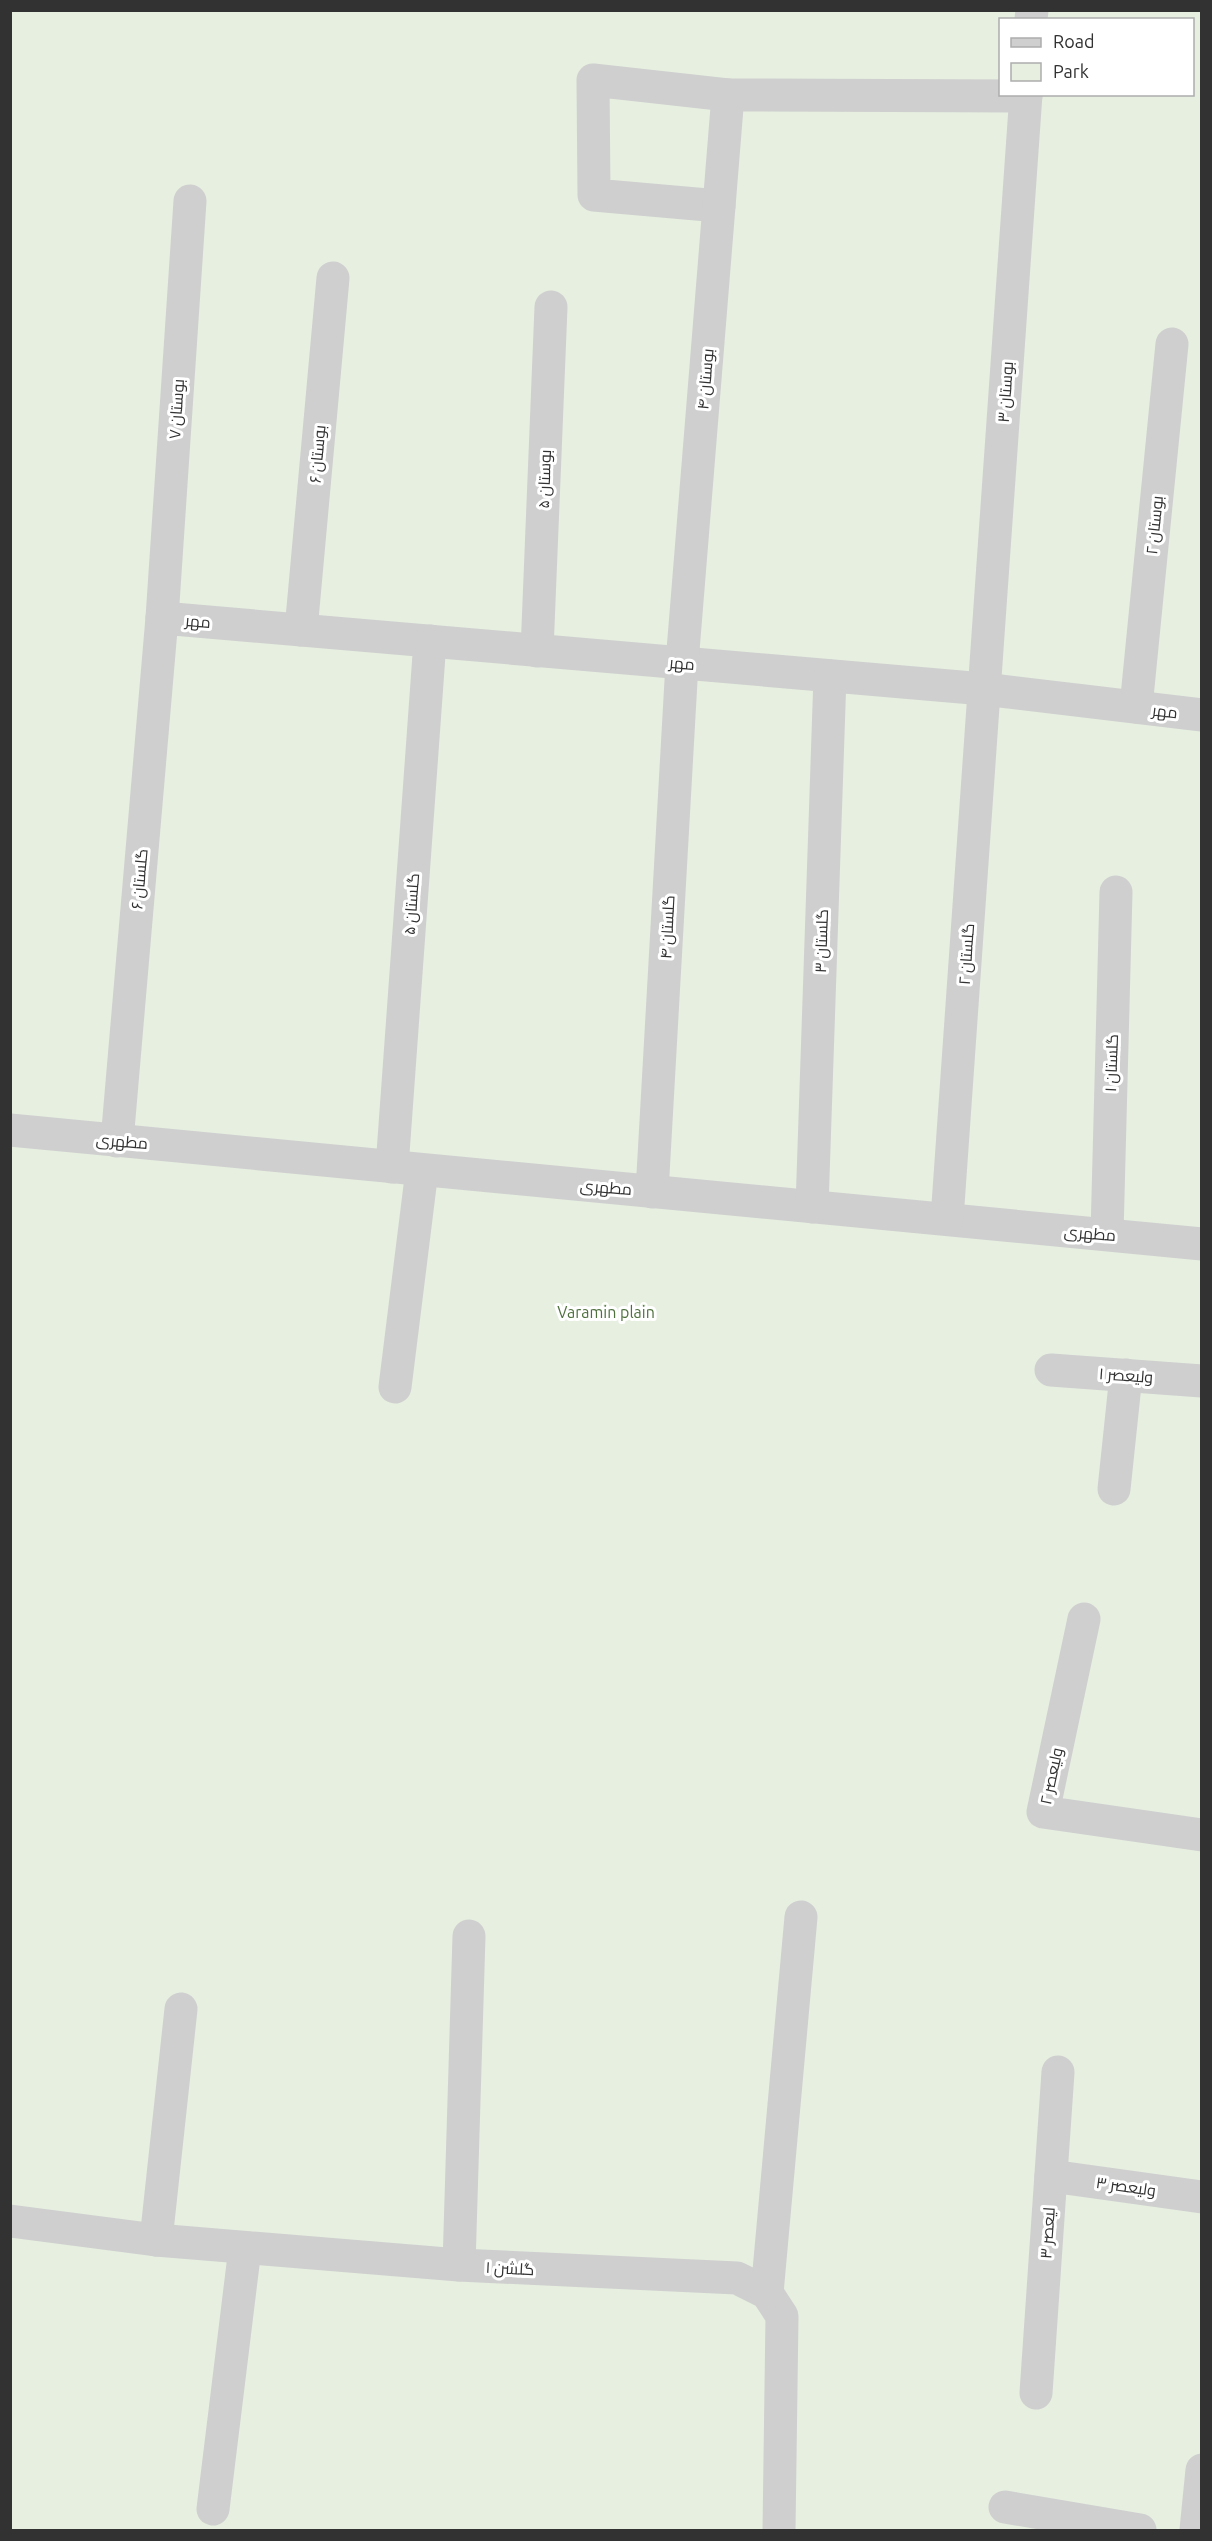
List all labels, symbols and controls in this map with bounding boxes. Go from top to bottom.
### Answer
legend [999,18,1194,96]
text: Road [1053,31,1095,51]
text: Park [1053,61,1089,81]
street label: بوستان ۴ [693,348,719,410]
street label: بوستان ۳ [994,361,1018,423]
street label: بوستان ۷ [165,378,189,440]
street label: بوستان ۶ [305,424,330,484]
street label: بوستان ۵ [534,449,556,509]
street label: بوستان ۲ [1142,495,1168,555]
street label: مهر [183,611,212,633]
street label: مهر [667,653,696,675]
street label: مهر [1150,700,1179,723]
street label: گلستان ۶ [127,848,153,910]
street label: گلستان ۵ [400,872,424,936]
street label: گلستان ۴ [656,895,680,959]
street label: گلستان ۳ [811,909,833,973]
street label: گلستان ۲ [955,923,979,986]
street label: گلستان ۱ [1101,1034,1123,1092]
street label: مطهری [95,1130,149,1154]
street label: مطهری [579,1176,633,1200]
street label: مطهری [1063,1222,1117,1246]
park label: Varamin plain [557,1303,655,1321]
street label: ولیعصر ۱ [1098,1364,1154,1387]
street label: ولیعصر ۲ [1036,1746,1067,1806]
street label: ولیعصر ۳ [1095,2173,1157,2200]
street label: لیعصر ۳ [1036,2207,1059,2259]
street label: گلشن ۱ [485,2258,535,2280]

